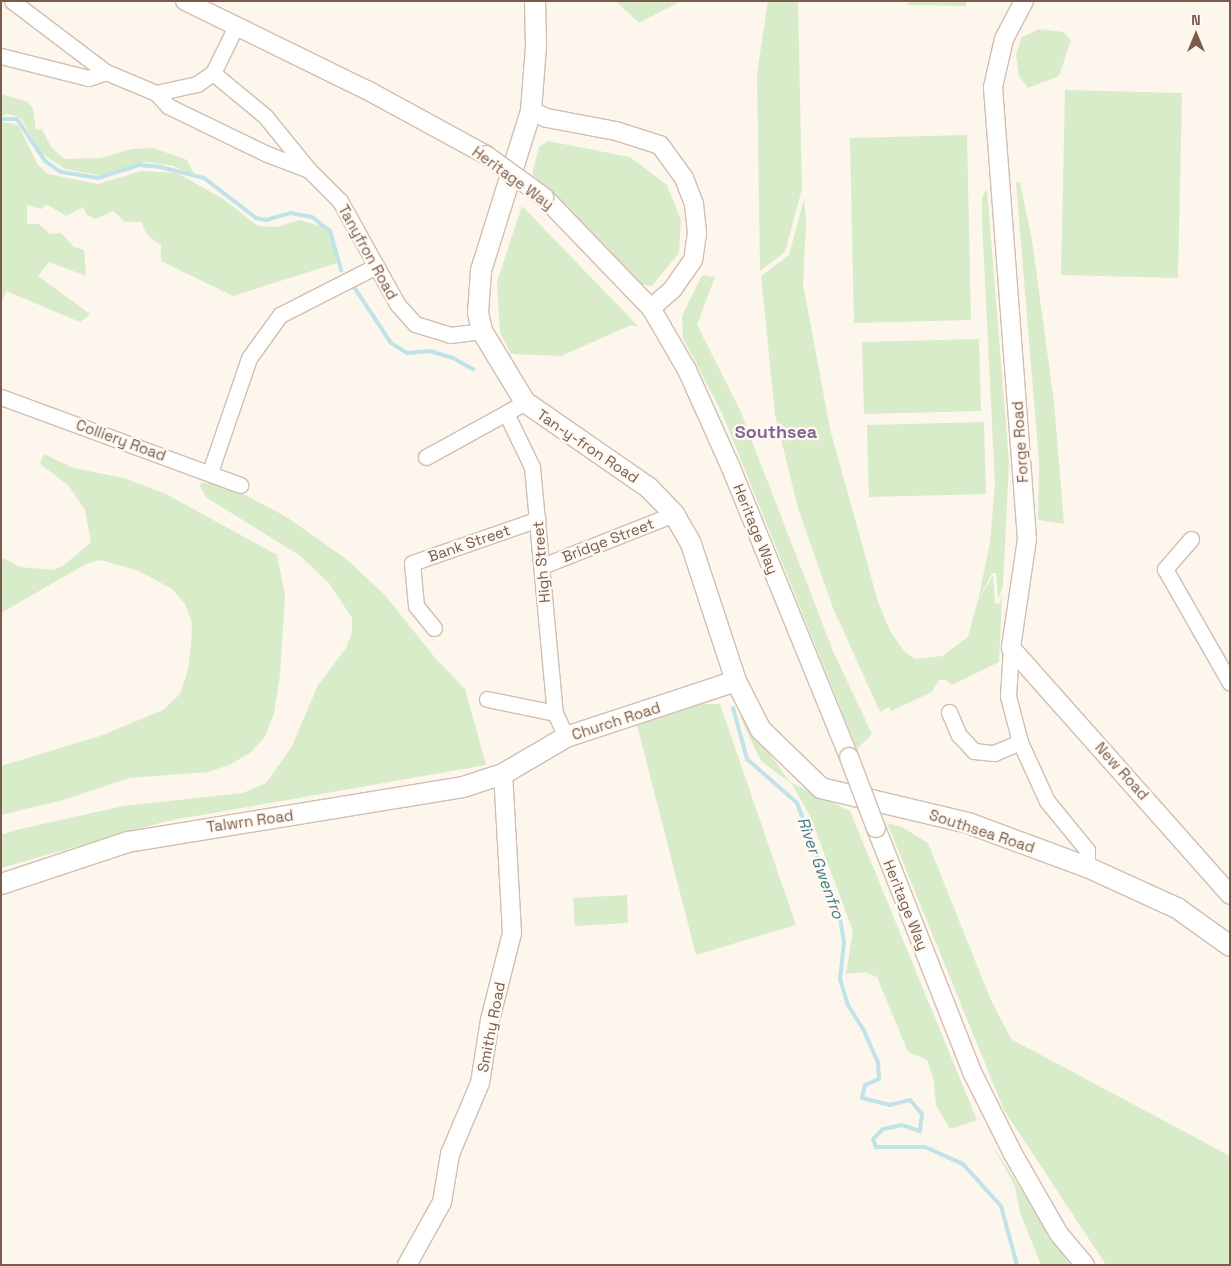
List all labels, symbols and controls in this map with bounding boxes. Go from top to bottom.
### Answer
north arrow [1171,10,1221,60]
text: N [1191,11,1201,29]
street label: Heritage Way [469,142,557,214]
street label: Tanyfron Road [335,201,401,303]
street label: Forge Road [1008,401,1032,483]
street label: Tan-y-fron Road [534,405,642,487]
street label: Colliery Road [74,415,168,465]
district label: Southsea [735,421,817,443]
street label: Heritage Way [730,481,782,577]
street label: Bridge Street [559,514,657,566]
street label: High Street [528,520,554,604]
street label: Bank Street [426,521,512,565]
street label: Church Road [569,698,663,744]
street label: New Road [1091,738,1153,804]
street label: Southsea Road [927,805,1037,857]
street label: Talwrn Road [205,806,295,836]
water label: River Gwenfro [793,814,847,922]
street label: Heritage Way [880,857,932,953]
street label: Smithy Road [473,980,509,1074]

